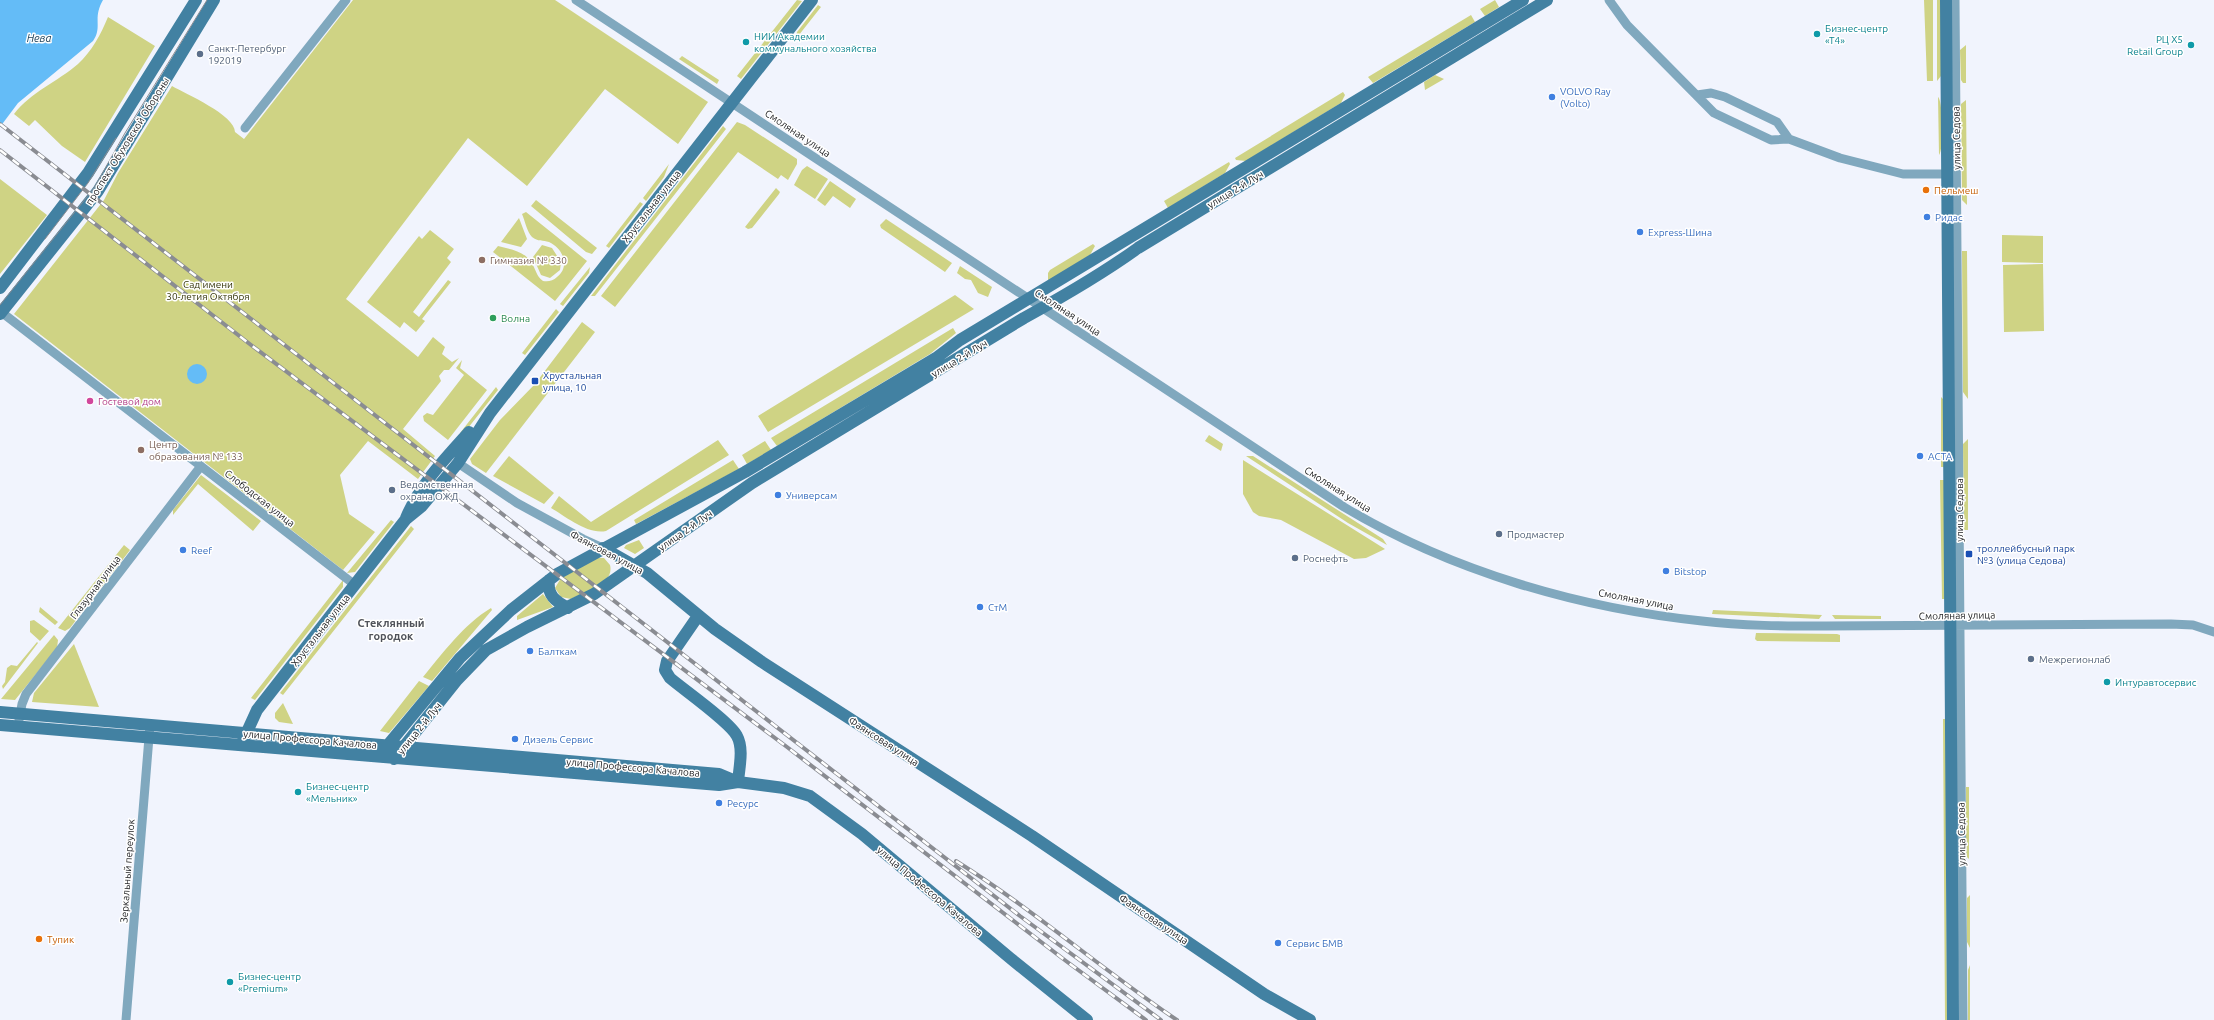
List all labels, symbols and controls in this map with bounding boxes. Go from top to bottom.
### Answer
place label: Бизнес-центр «Т4» [1825,23,1888,46]
marker: Бизнес-центр «Т4» [1812,29,1822,39]
place label: НИИ Академии коммунального хозяйства [754,31,877,54]
water label: Нева [27,32,51,44]
place label: РЦ X5 Retail Group [2127,34,2183,57]
marker: НИИ Академии коммунального хозяйства [741,37,751,47]
marker: РЦ X5 Retail Group [2186,40,2196,50]
place label: Санкт-Петербург 192019 [208,43,286,66]
marker: Санкт-Петербург 192019 [195,49,205,59]
street label: проспект Обуховской Обороны [83,75,171,207]
place label: VOLVO Ray (Volto) [1560,86,1611,109]
marker: VOLVO Ray (Volto) [1547,92,1557,102]
street label: улица Седова [1950,106,1963,170]
street label: Смоляная улица [763,107,833,159]
street label: Хрустальная улица [620,168,683,244]
street label: улица 2-й Луч [1205,168,1265,210]
marker: Пельмеш [1921,185,1931,195]
place label: Пельмеш [1934,185,1978,196]
marker: Ридас [1922,212,1932,222]
place label: Ридас [1935,212,1963,223]
marker: Express-Шина [1635,227,1645,237]
place label: Express-Шина [1648,227,1712,238]
marker: Гимназия № 330 [477,255,487,265]
place label: Гимназия № 330 [490,255,567,266]
park label: Сад имени 30-летия Октября [166,279,250,302]
street label: Смоляная улица [1033,287,1103,338]
marker: Волна [488,313,498,323]
place label: Волна [501,313,530,324]
street label: улица 2-й Луч [929,337,989,379]
place label: Хрустальная улица, 10 [543,370,602,393]
marker: Хрустальная улица, 10 [530,376,540,386]
marker: Гостевой дом [85,396,95,406]
place label: Гостевой дом [98,396,161,407]
place label: Центр образования № 133 [149,439,243,462]
marker: Центр образования № 133 [136,445,146,455]
marker: АСТА [1915,451,1925,461]
place label: АСТА [1928,451,1953,462]
street label: Смоляная улица [1302,464,1373,514]
street label: Слободская улица [223,468,297,529]
street label: улица Седова [1954,478,1965,542]
place label: Ведомственная охрана ОЖД [400,479,473,502]
marker: Ведомственная охрана ОЖД [387,485,397,495]
marker: Универсам [773,490,783,500]
place label: Универсам [786,490,837,501]
street label: улица 2-й Луч [656,508,714,553]
street label: Фаянсовая улица [568,529,645,576]
marker: Продмастер [1494,529,1504,539]
place label: Продмастер [1507,529,1565,540]
place label: троллейбусный парк №3 (улица Седова) [1977,543,2075,566]
marker: Reef [178,545,188,555]
place label: Reef [191,545,212,556]
marker: троллейбусный парк №3 (улица Седова) [1964,549,1974,559]
street label: Глазурная улица [68,553,123,621]
marker: Роснефть [1290,553,1300,563]
place label: Роснефть [1303,553,1348,564]
marker: Bitstop [1661,566,1671,576]
place label: Bitstop [1674,566,1707,577]
street label: Смоляная улица [1597,587,1675,612]
street label: Хрустальная улица [289,592,352,668]
marker: СтМ [975,602,985,612]
place label: СтМ [988,602,1007,613]
street label: Смоляная улица [1919,609,1995,622]
district label: Стеклянный городок [358,617,424,642]
marker: Балткам [525,646,535,656]
place label: Балткам [538,646,577,657]
marker: Межрегионлаб [2026,654,2036,664]
place label: Межрегионлаб [2039,654,2111,665]
marker: Интуравтосервис [2102,677,2112,687]
place label: Интуравтосервис [2115,677,2197,688]
street label: улица 2-й Луч [395,700,444,756]
street label: Фаянсовая улица [847,715,921,768]
street label: улица Профессора Качалова [243,728,377,751]
marker: Дизель Сервис [510,734,520,744]
place label: Дизель Сервис [523,734,593,745]
street label: улица Профессора Качалова [566,756,700,779]
place label: Бизнес-центр «Мельник» [306,781,369,804]
marker: Бизнес-центр «Мельник» [293,787,303,797]
marker: Ресурс [714,798,724,808]
place label: Ресурс [727,798,759,809]
street label: улица Седова [1955,802,1968,866]
street label: Зеркальный переулок [118,819,137,923]
street label: улица Профессора Качалова [875,844,984,939]
street label: Фаянсовая улица [1117,892,1190,947]
marker: Тупик [34,934,44,944]
place label: Тупик [47,934,74,945]
marker: Сервис БМВ [1273,938,1283,948]
place label: Сервис БМВ [1286,938,1343,949]
place label: Бизнес-центр «Premium» [238,971,301,994]
marker: Бизнес-центр «Premium» [225,977,235,987]

